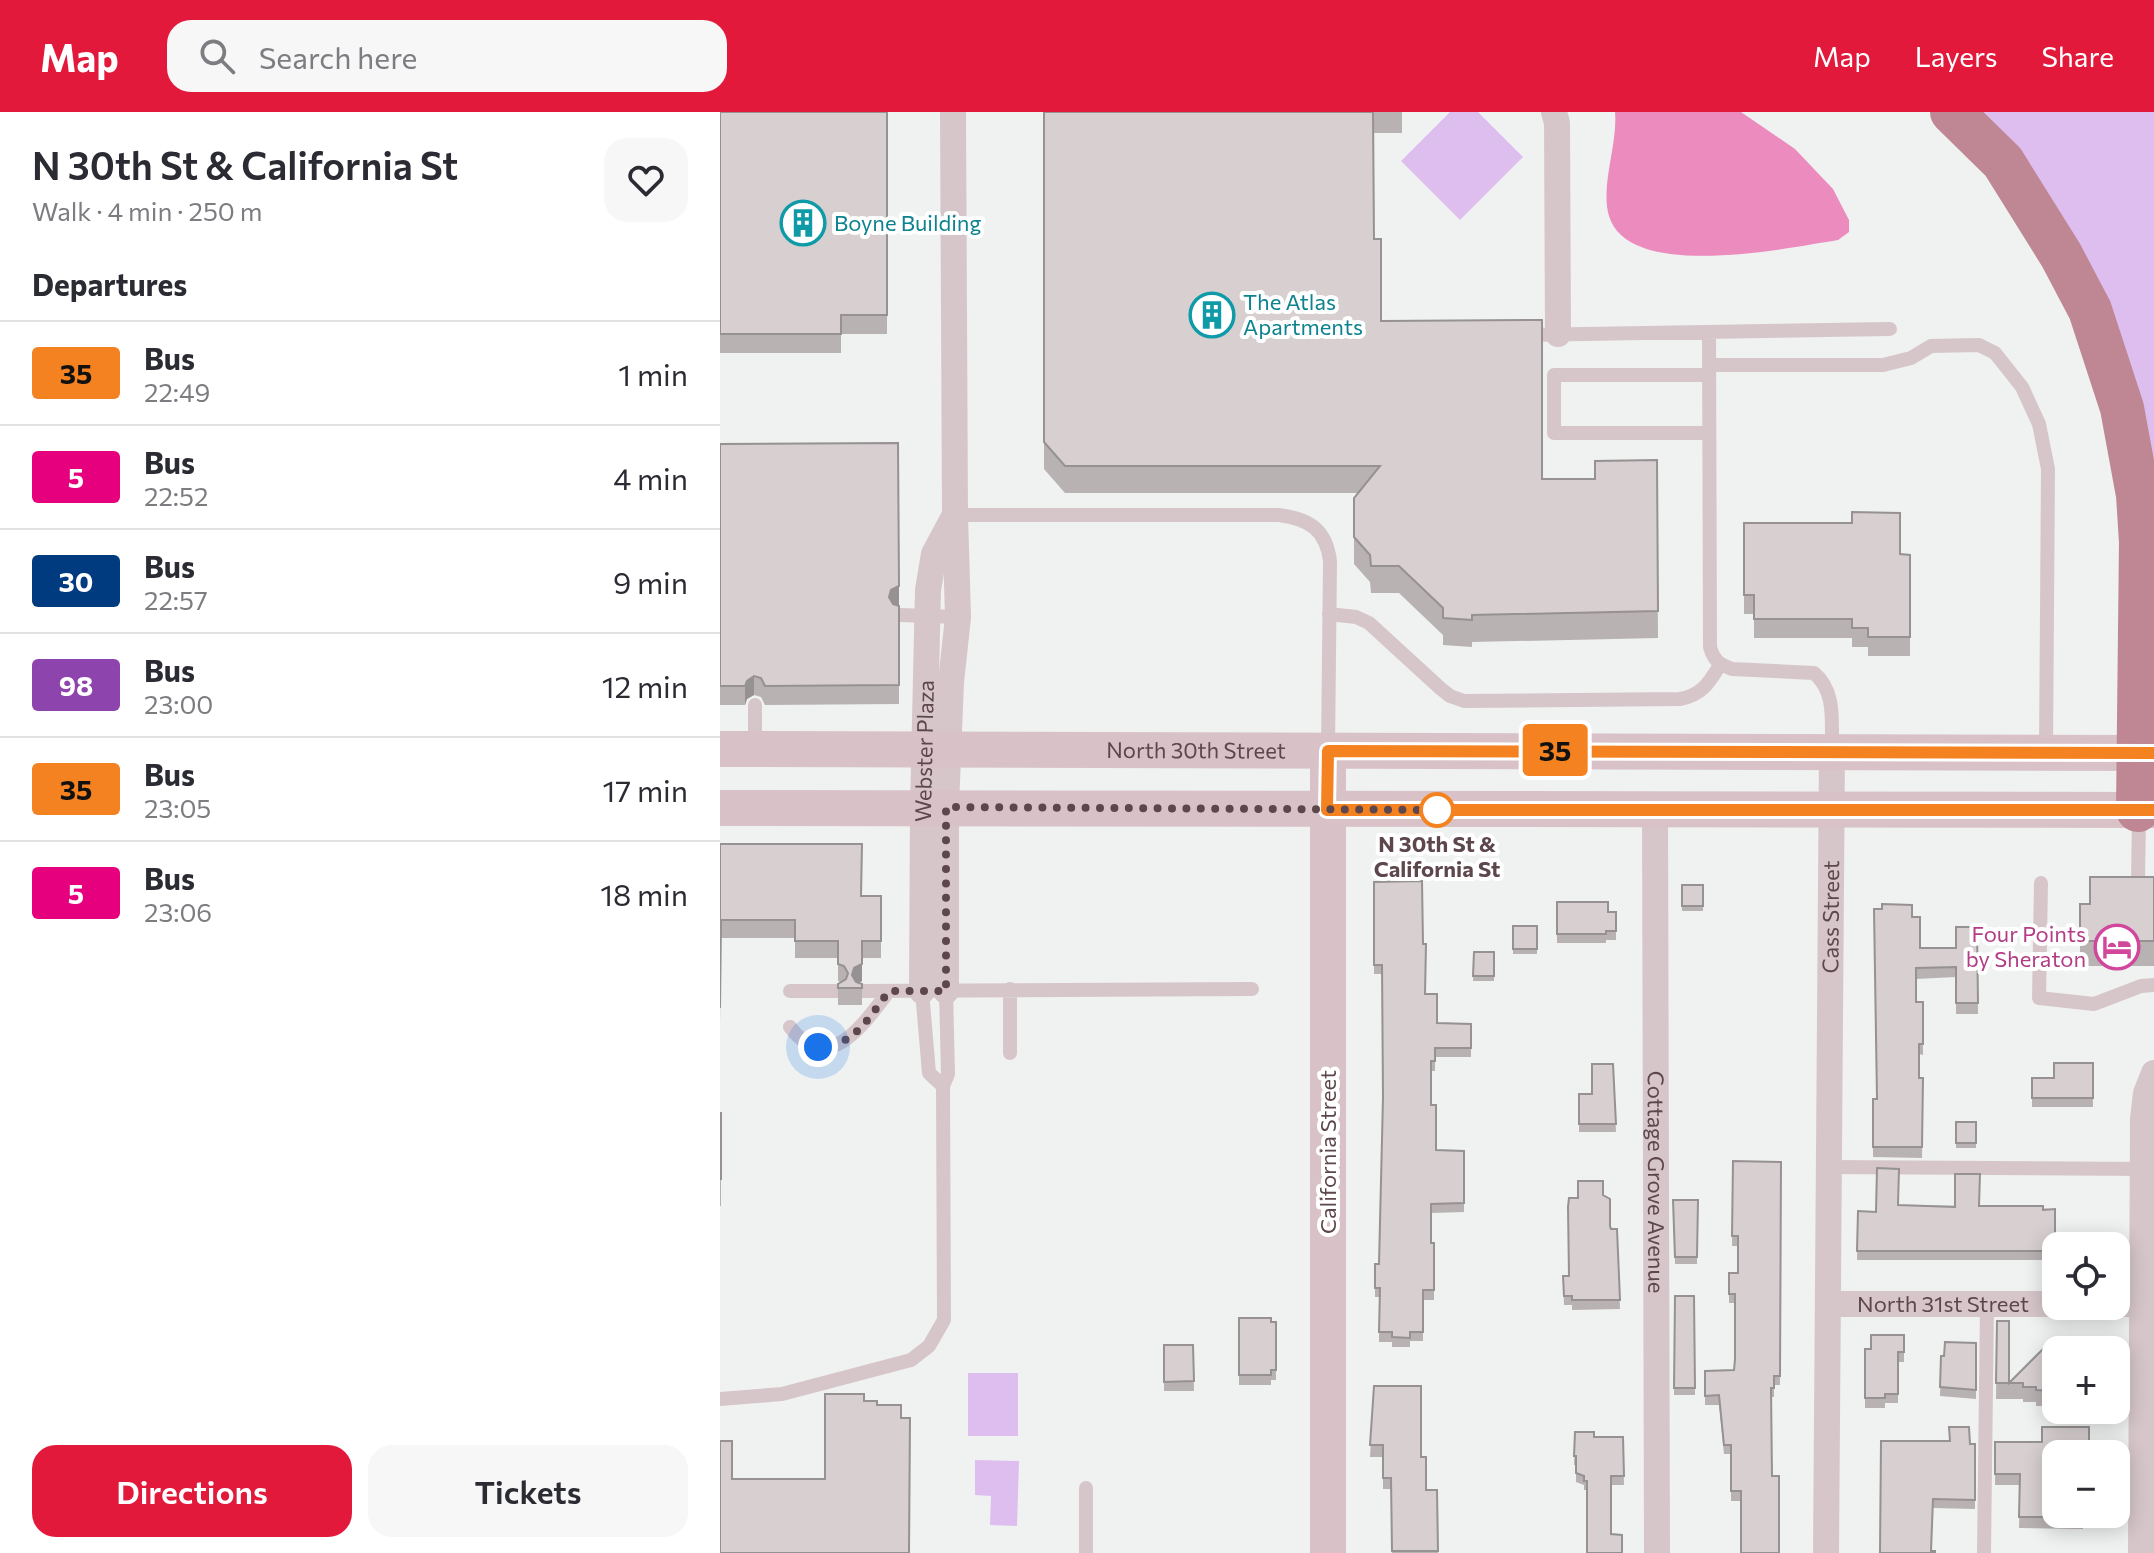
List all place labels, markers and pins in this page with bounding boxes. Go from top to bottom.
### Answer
building icon: Boyne Building [779,199,827,247]
place label: Boyne Building [834,209,981,236]
place label: The Atlas Apartments [1243,288,1363,340]
building icon: The Atlas Apartments [1188,291,1236,339]
marker: N 30th St & California St [1420,793,1454,827]
place label: N 30th St & California St [1374,830,1500,882]
place label: Four Points by Sheraton [1966,920,2086,972]
hotel icon: Four Points by Sheraton [2093,923,2141,971]

